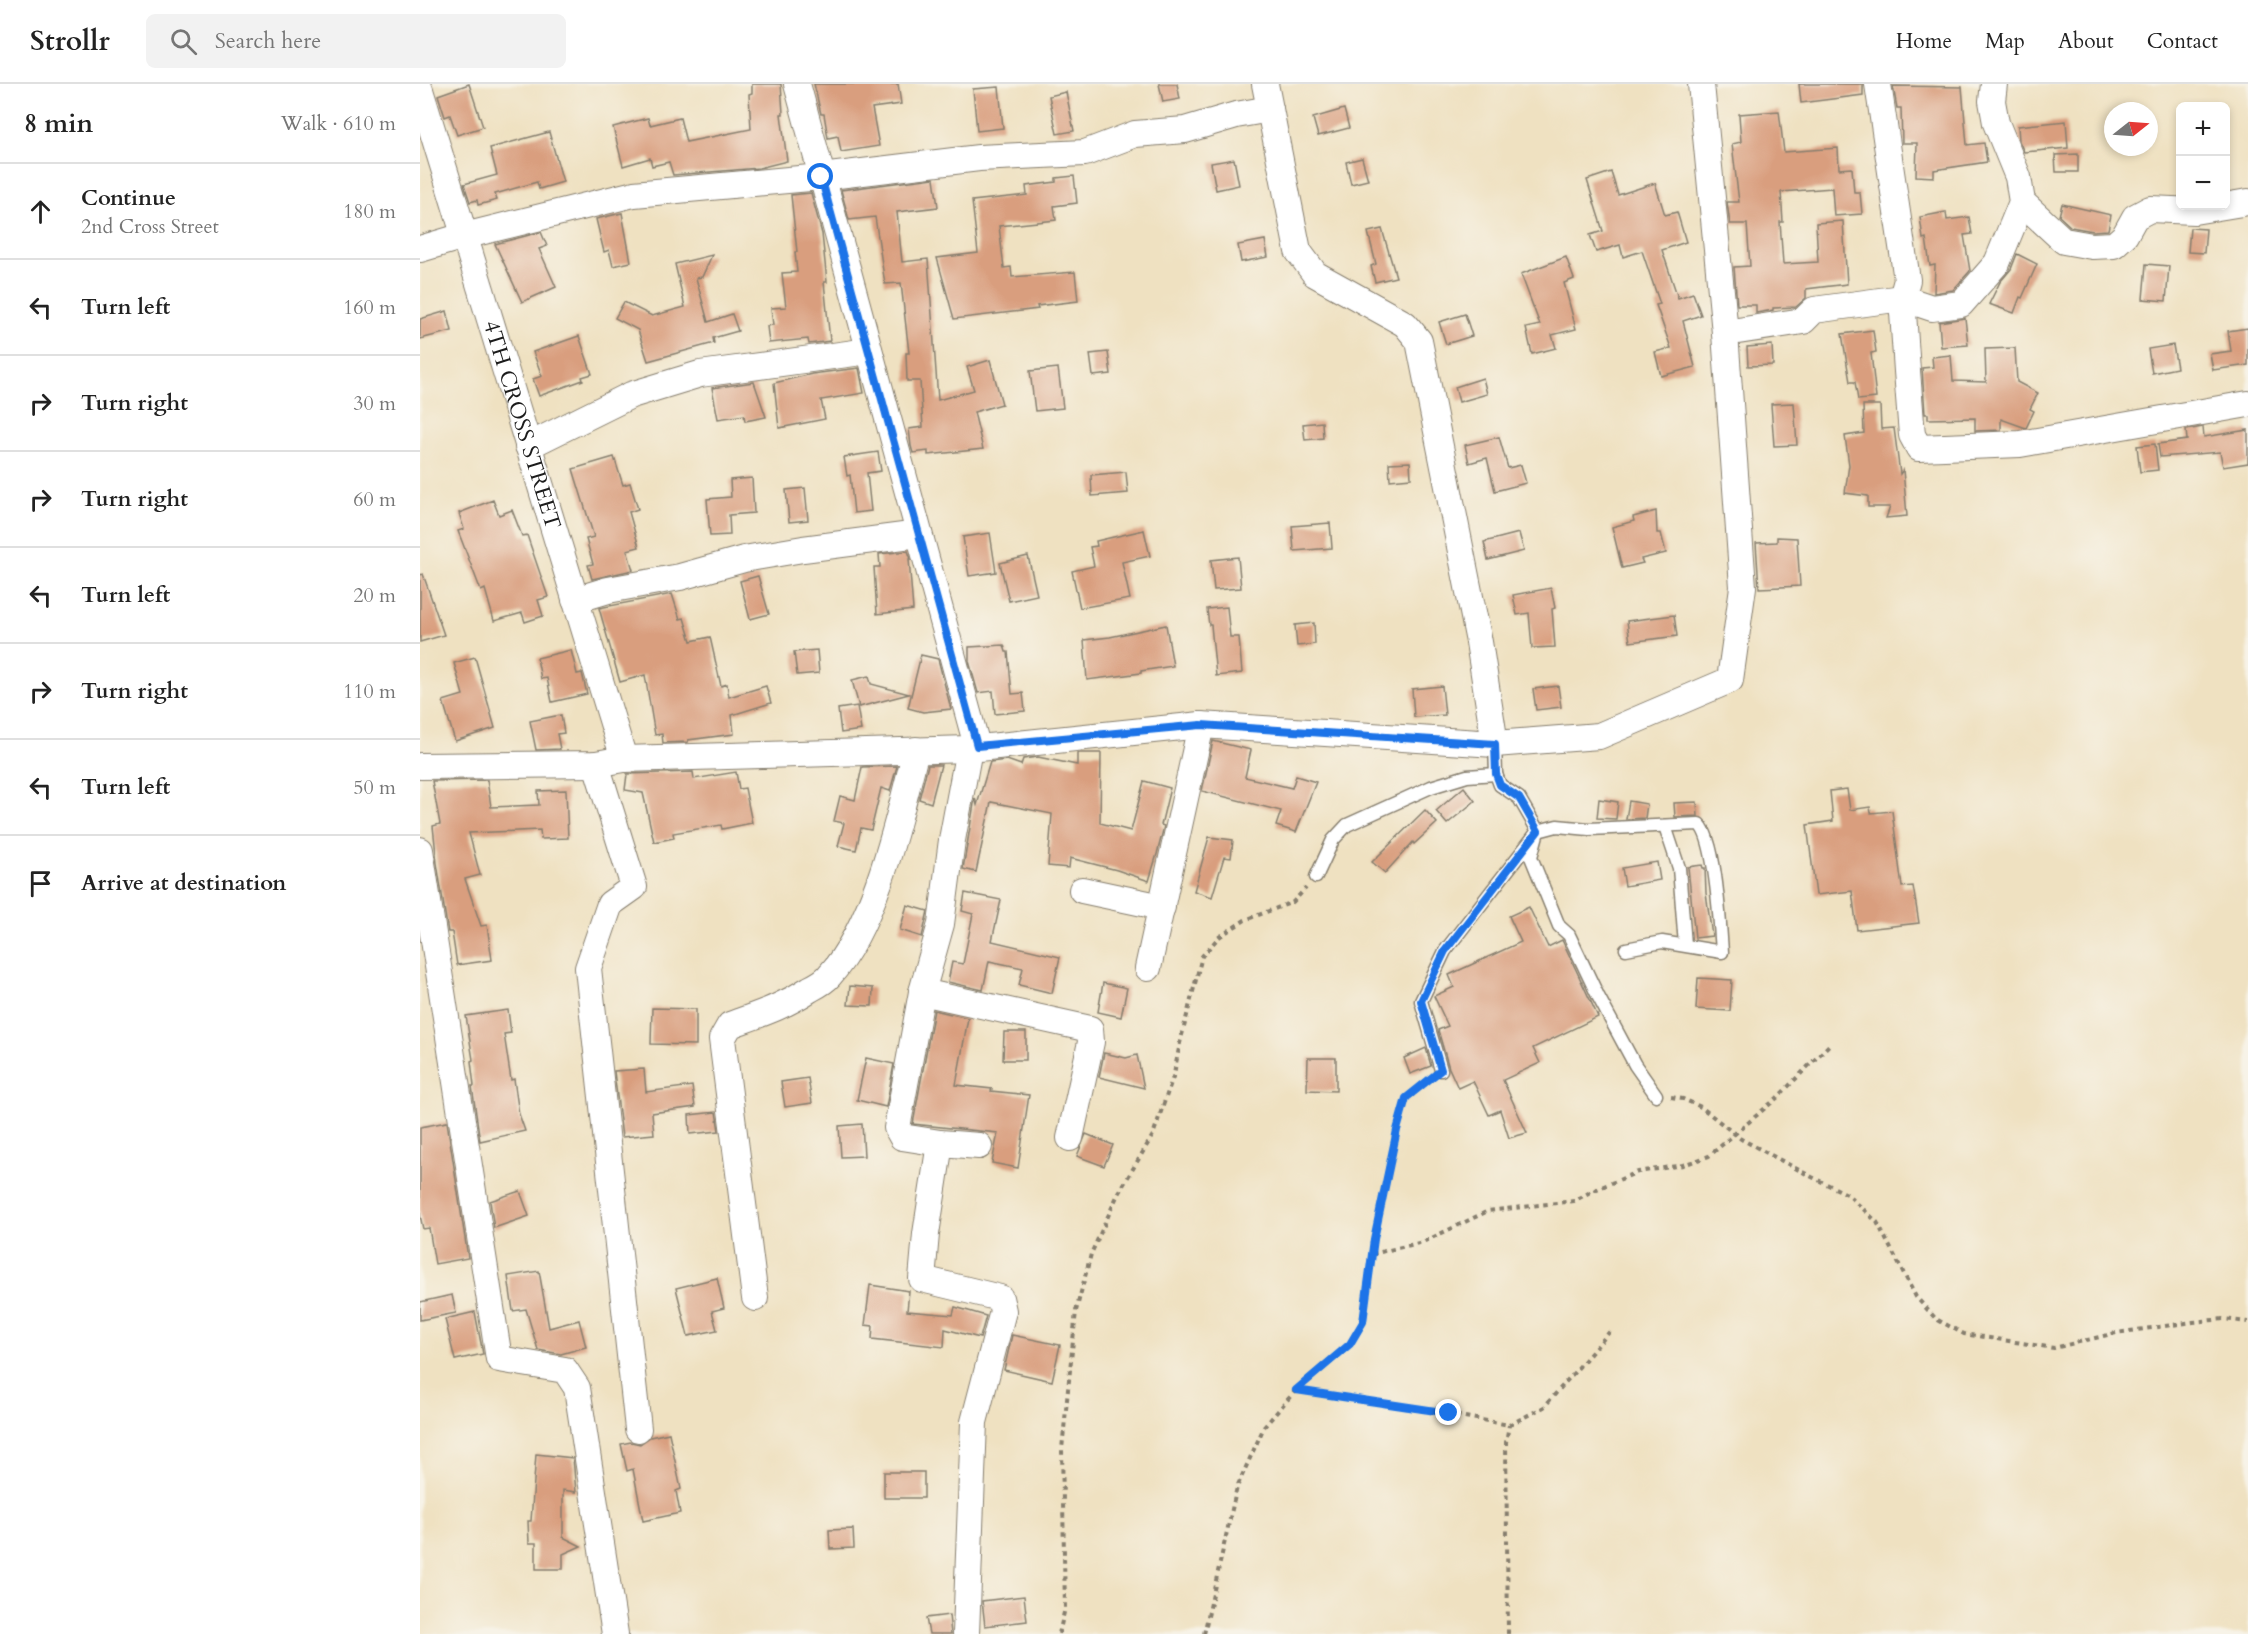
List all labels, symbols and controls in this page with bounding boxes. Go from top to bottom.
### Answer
search box [146,14,566,68]
text: Strollr [30,22,110,60]
icon: search [167,25,200,58]
text: Search here [215,26,321,56]
text: Home [1896,27,1952,56]
text: Map [1985,27,2025,56]
text: About [2058,27,2114,56]
text: Contact [2147,27,2218,56]
north arrow [2104,102,2158,156]
map controls [2176,102,2230,210]
button: + [2176,102,2230,156]
text: 8 min [24,106,93,141]
text: Walk · 610 m [281,110,396,137]
button: − [2176,156,2230,210]
route start [807,163,833,189]
text: Continue [81,183,176,213]
icon: ahead [24,195,57,228]
text: 180 m [343,198,396,225]
text: 2nd Cross Street [81,213,219,240]
icon: left [24,291,57,324]
text: Turn left [81,292,170,322]
text: 160 m [343,294,396,321]
street label: 4TH CROSS STREET [476,317,568,533]
icon: right [24,387,57,420]
text: Turn right [81,388,188,418]
text: 30 m [353,390,396,417]
icon: right [24,483,57,516]
text: Turn right [81,484,188,514]
text: 60 m [353,486,396,513]
icon: left [24,579,57,612]
text: Turn left [81,580,170,610]
text: 20 m [353,582,396,609]
icon: right [24,675,57,708]
text: Turn right [81,676,188,706]
text: 110 m [343,678,396,705]
icon: left [24,771,57,804]
text: Turn left [81,772,170,802]
text: 50 m [353,774,396,801]
icon: arrive [24,867,57,900]
text: Arrive at destination [81,868,286,898]
route end [1435,1399,1461,1425]

